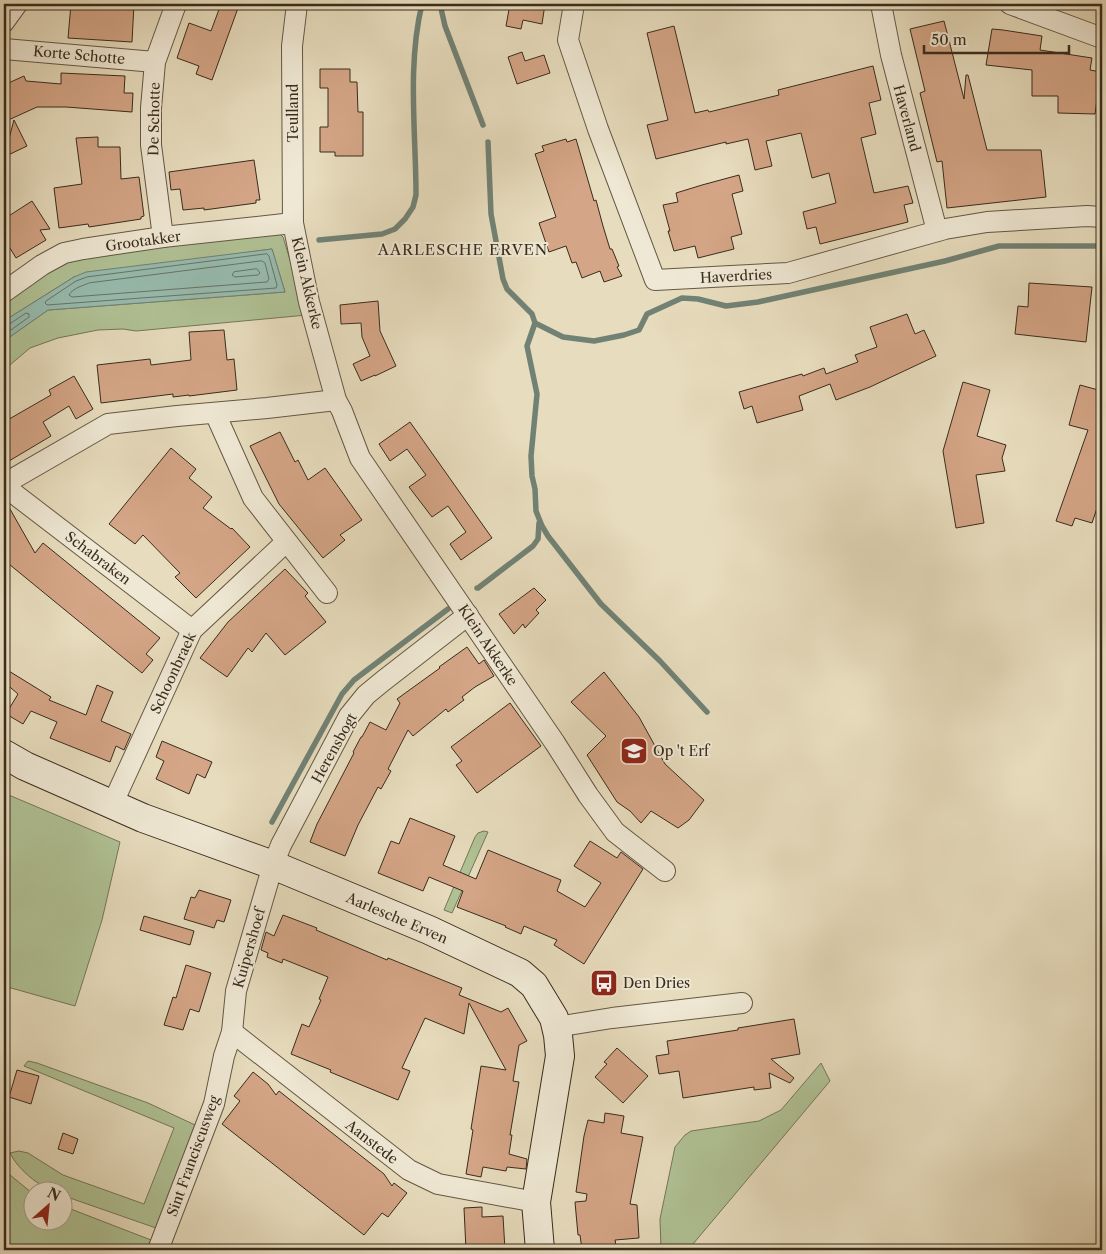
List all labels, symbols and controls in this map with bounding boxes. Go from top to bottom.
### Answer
scale bar [924,22,1068,54]
text: 50 m [931,30,967,49]
street label: Korte Schotte [32,42,126,68]
street label: De Schotte [144,82,164,156]
street label: Teulland [284,83,302,142]
street label: Haverland [889,83,925,154]
street label: Grootakker [104,227,182,255]
street label: Klein Akkerke [288,235,326,331]
district label: AARLESCHE ERVEN [377,240,548,259]
street label: Haverdries [699,265,773,287]
street label: Schabraken [62,527,135,589]
street label: Klein Akkerke [454,601,522,689]
street label: Schoonbraek [146,628,200,717]
street label: Herensbogt [307,710,361,786]
school or university icon: Op 't Erf [619,736,649,766]
place label: Op 't Erf [653,742,711,760]
street label: Aarlesche Erven [342,888,451,948]
street label: Kuipershoef [229,904,270,990]
bus stop icon: Den Dries [589,968,619,998]
place label: Den Dries [623,974,690,992]
street label: Sint Franciscusweg [163,1093,223,1219]
street label: Aanstede [341,1115,402,1168]
north arrow [22,1182,72,1232]
text: N [44,1184,63,1205]

